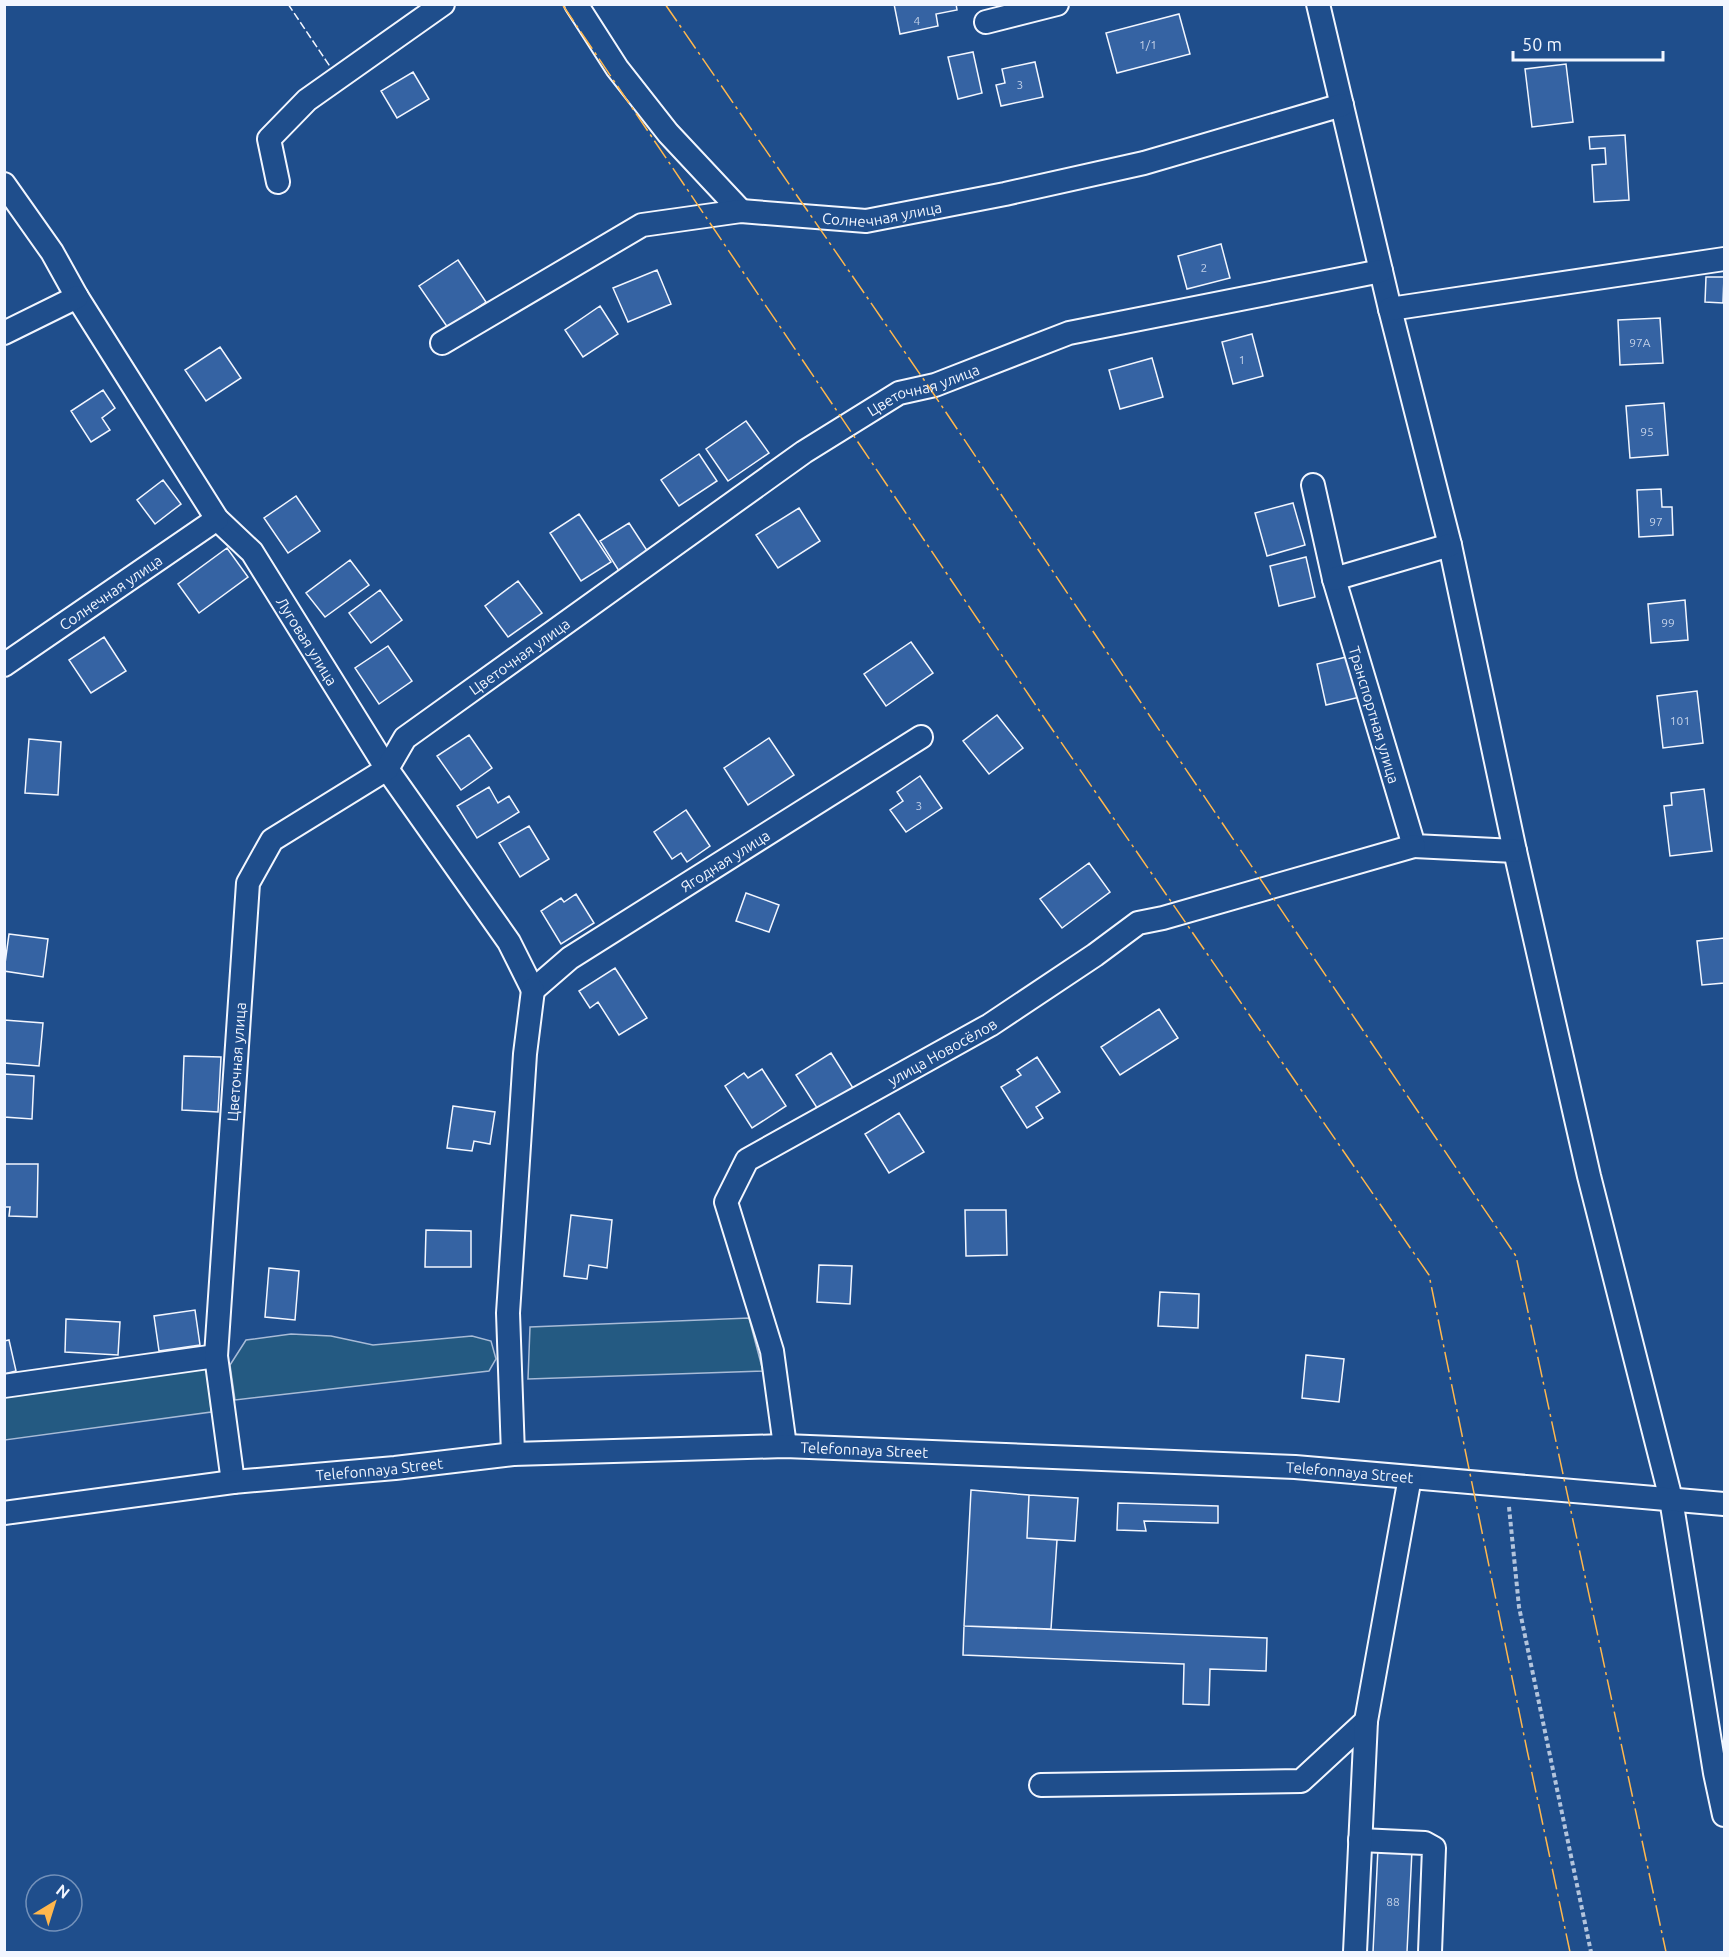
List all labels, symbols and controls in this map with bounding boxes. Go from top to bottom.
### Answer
house number: 4 [914,14,921,27]
scale bar [1513,24,1663,62]
text: 50 m [1522,34,1562,54]
house number: 1/1 [1139,38,1157,51]
house number: 3 [1017,78,1023,91]
street label: Солнечная улица [821,198,943,229]
house number: 2 [1201,261,1207,274]
house number: 97А [1629,336,1651,349]
house number: 1 [1239,353,1245,366]
street label: Цветочная улица [864,360,982,419]
house number: 95 [1640,425,1654,438]
house number: 97 [1649,515,1663,528]
street label: Солнечная улица [56,551,165,633]
street label: Луговая улица [273,594,341,688]
street label: Цветочная улица [466,614,573,698]
house number: 99 [1661,616,1675,629]
street label: Транспортная улица [1346,644,1403,785]
house number: 101 [1670,714,1690,727]
house number: 3 [916,799,922,812]
street label: Ягодная улица [677,826,773,895]
street label: Цветочная улица [223,1002,248,1122]
street label: улица Новосёлов [885,1014,1000,1089]
street label: Telefonnaya Street [800,1438,929,1460]
street label: Telefonnaya Street [315,1454,444,1483]
street label: Telefonnaya Street [1286,1458,1414,1486]
north arrow [24,1873,84,1933]
text: N [53,1880,73,1902]
house number: 88 [1386,1895,1400,1908]

